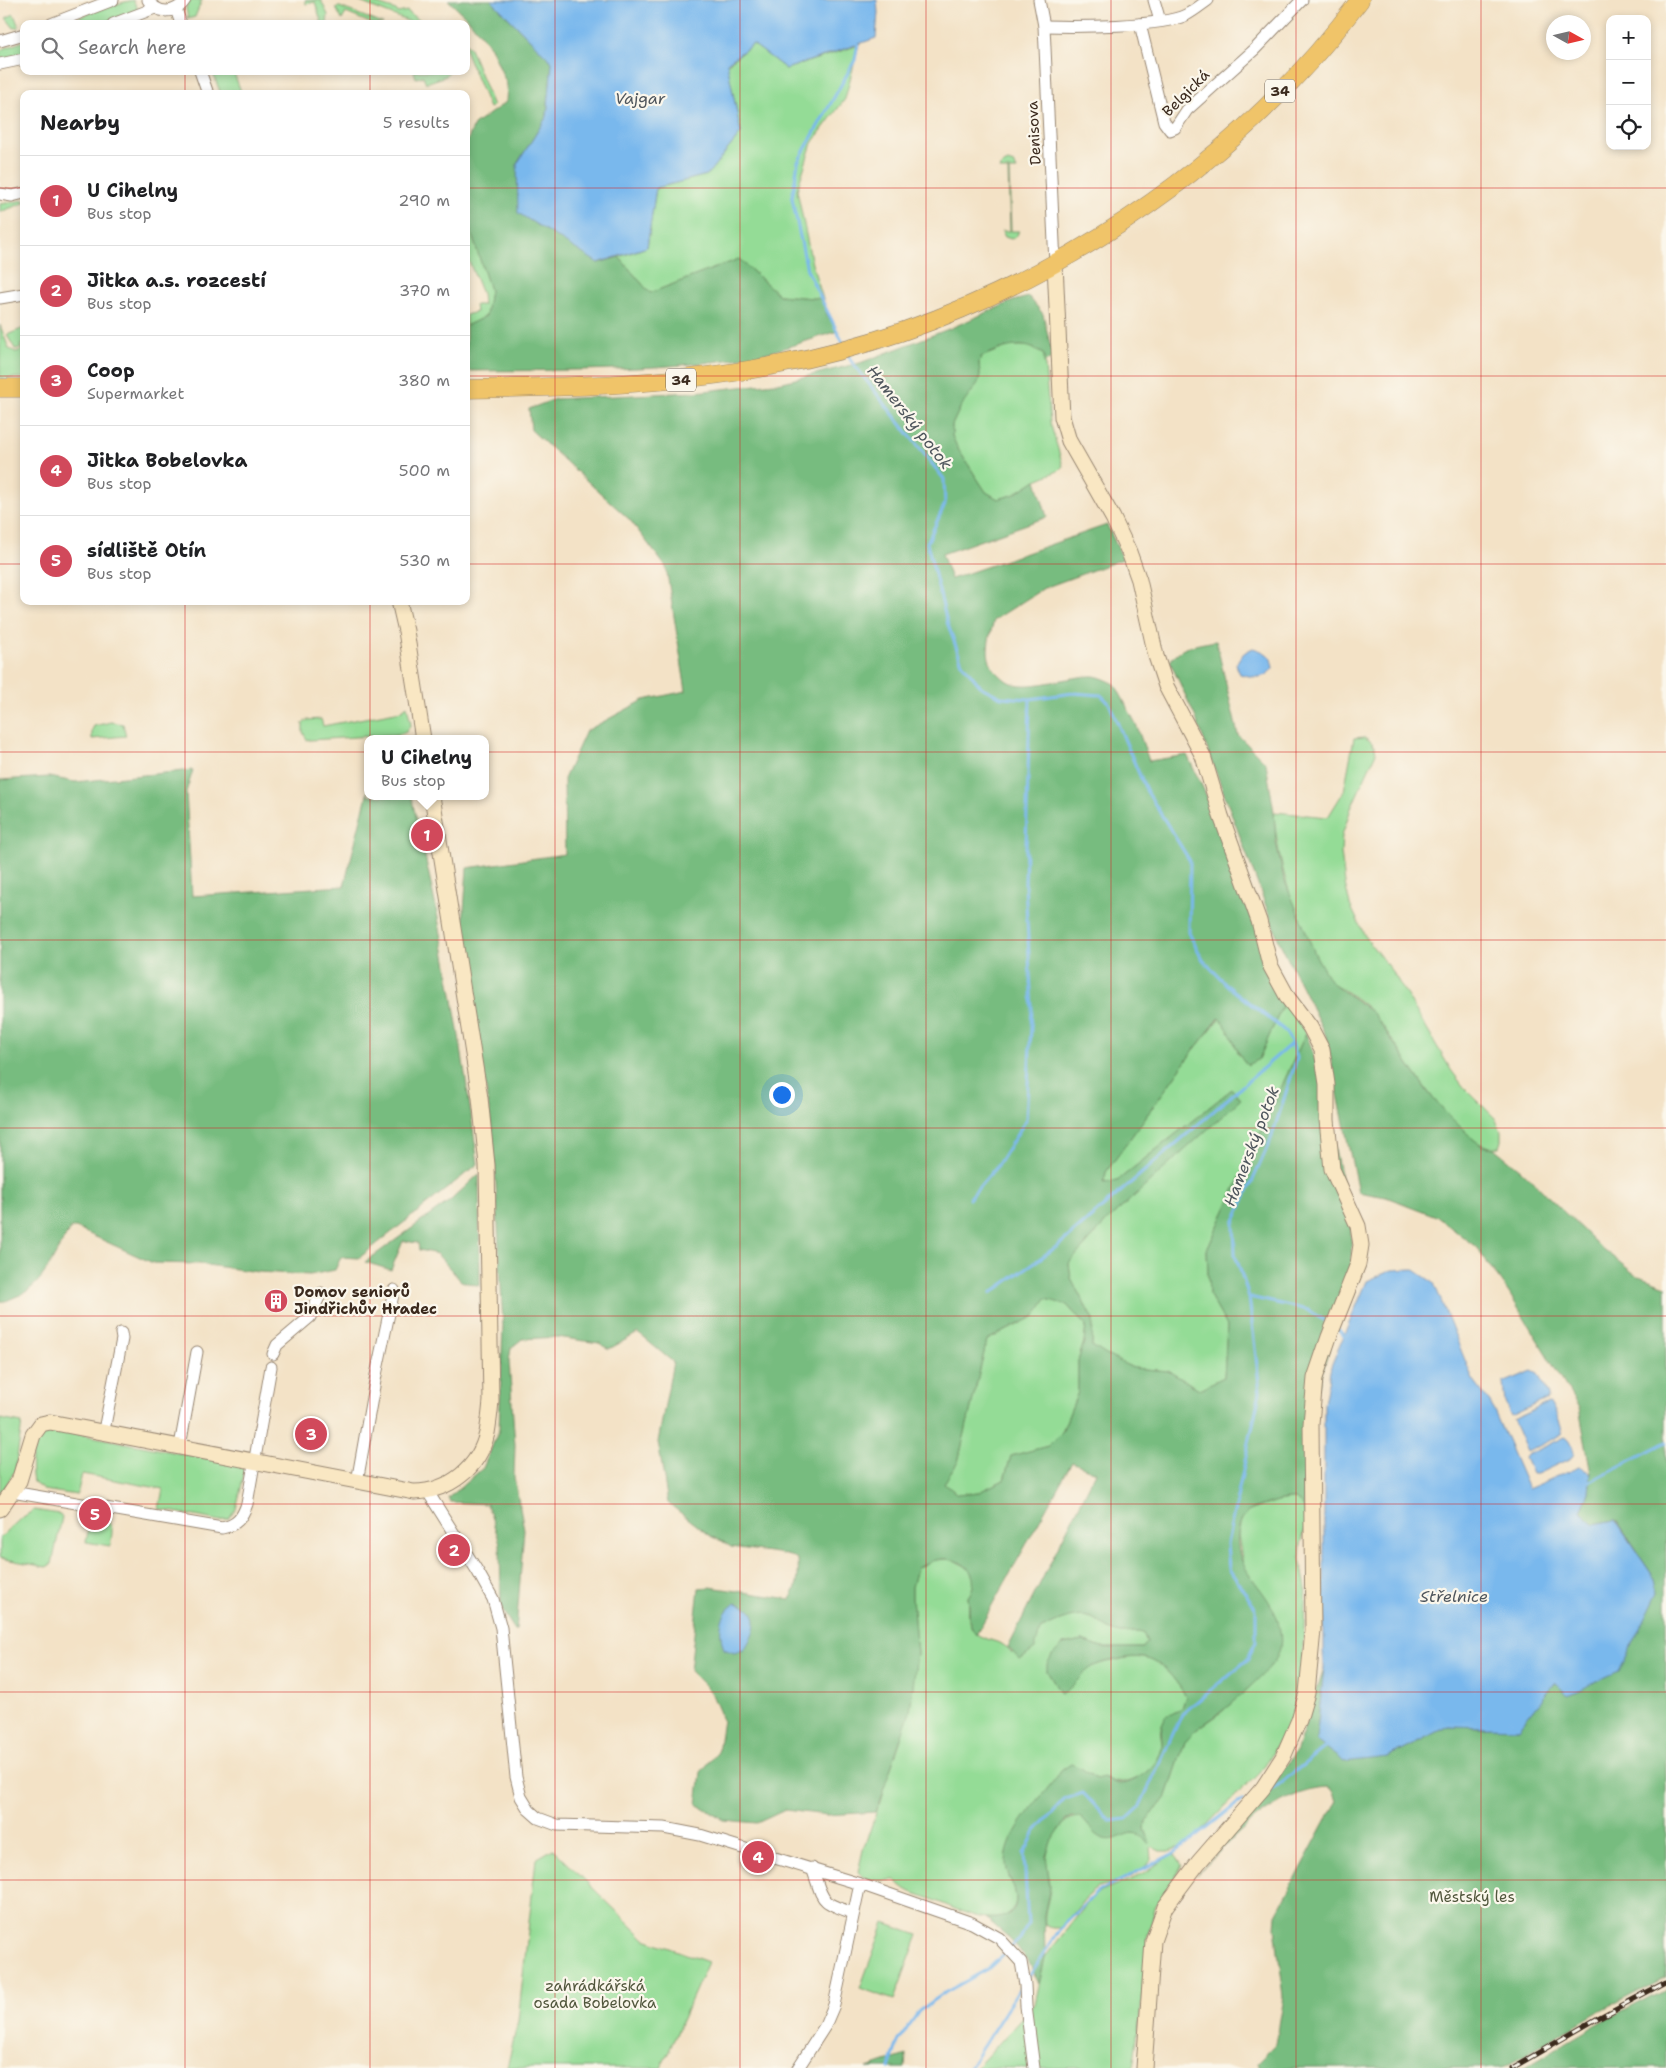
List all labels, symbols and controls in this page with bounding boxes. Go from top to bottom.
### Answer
north arrow [1546,15,1591,60]
map controls [1606,15,1651,150]
button: + [1606,15,1651,60]
search box [20,20,470,75]
icon: search [38,34,66,62]
text: Search here [78,35,187,60]
button: − [1606,60,1651,105]
street label: Belgická [1158,65,1214,121]
road number: 34 [1265,80,1295,102]
water label: Vajgar [615,88,666,109]
street label: Denisova [1022,100,1046,166]
button: locate [1606,105,1651,150]
text: Nearby [40,109,120,137]
text: 5 results [383,112,450,133]
text: U Cihelny [87,178,178,203]
text: 1 [52,190,60,211]
text: 290 m [398,190,450,211]
text: Bus stop [87,203,152,224]
text: Jitka a.s. rozcestí [87,268,266,293]
text: 2 [50,280,62,301]
text: 370 m [399,280,450,301]
text: Bus stop [87,293,152,314]
text: Coop [87,358,135,383]
water label: Hamerský potok [862,361,957,474]
road number: 34 [666,368,696,392]
text: 3 [50,370,62,391]
text: 380 m [398,370,450,391]
text: Supermarket [87,383,184,404]
text: Jitka Bobelovka [87,448,247,473]
text: 4 [50,460,62,481]
text: 500 m [399,460,450,481]
text: Bus stop [87,473,152,494]
text: sídliště Otín [87,538,206,563]
text: 5 [51,550,61,571]
text: 530 m [400,550,450,571]
text: Bus stop [87,563,152,584]
popup [364,735,489,800]
text: U Cihelny [381,745,472,770]
text: Bus stop [381,770,446,791]
pin: 1 [411,816,443,854]
your location [769,1082,795,1108]
water label: Hamerský potok [1219,1083,1284,1209]
place label: Domov seniorů Jindřichův Hradec [294,1282,437,1319]
building icon: Domov seniorů Jindřichův Hradec [263,1288,289,1314]
pin: 3 [295,1415,327,1453]
pin: 5 [79,1495,111,1533]
pin: 2 [438,1531,470,1569]
water label: Střelnice [1420,1586,1488,1607]
pin: 4 [742,1838,774,1876]
park label: Městský les [1429,1887,1515,1907]
park label: zahrádkářská osada Bobelovka [534,1976,657,2013]

